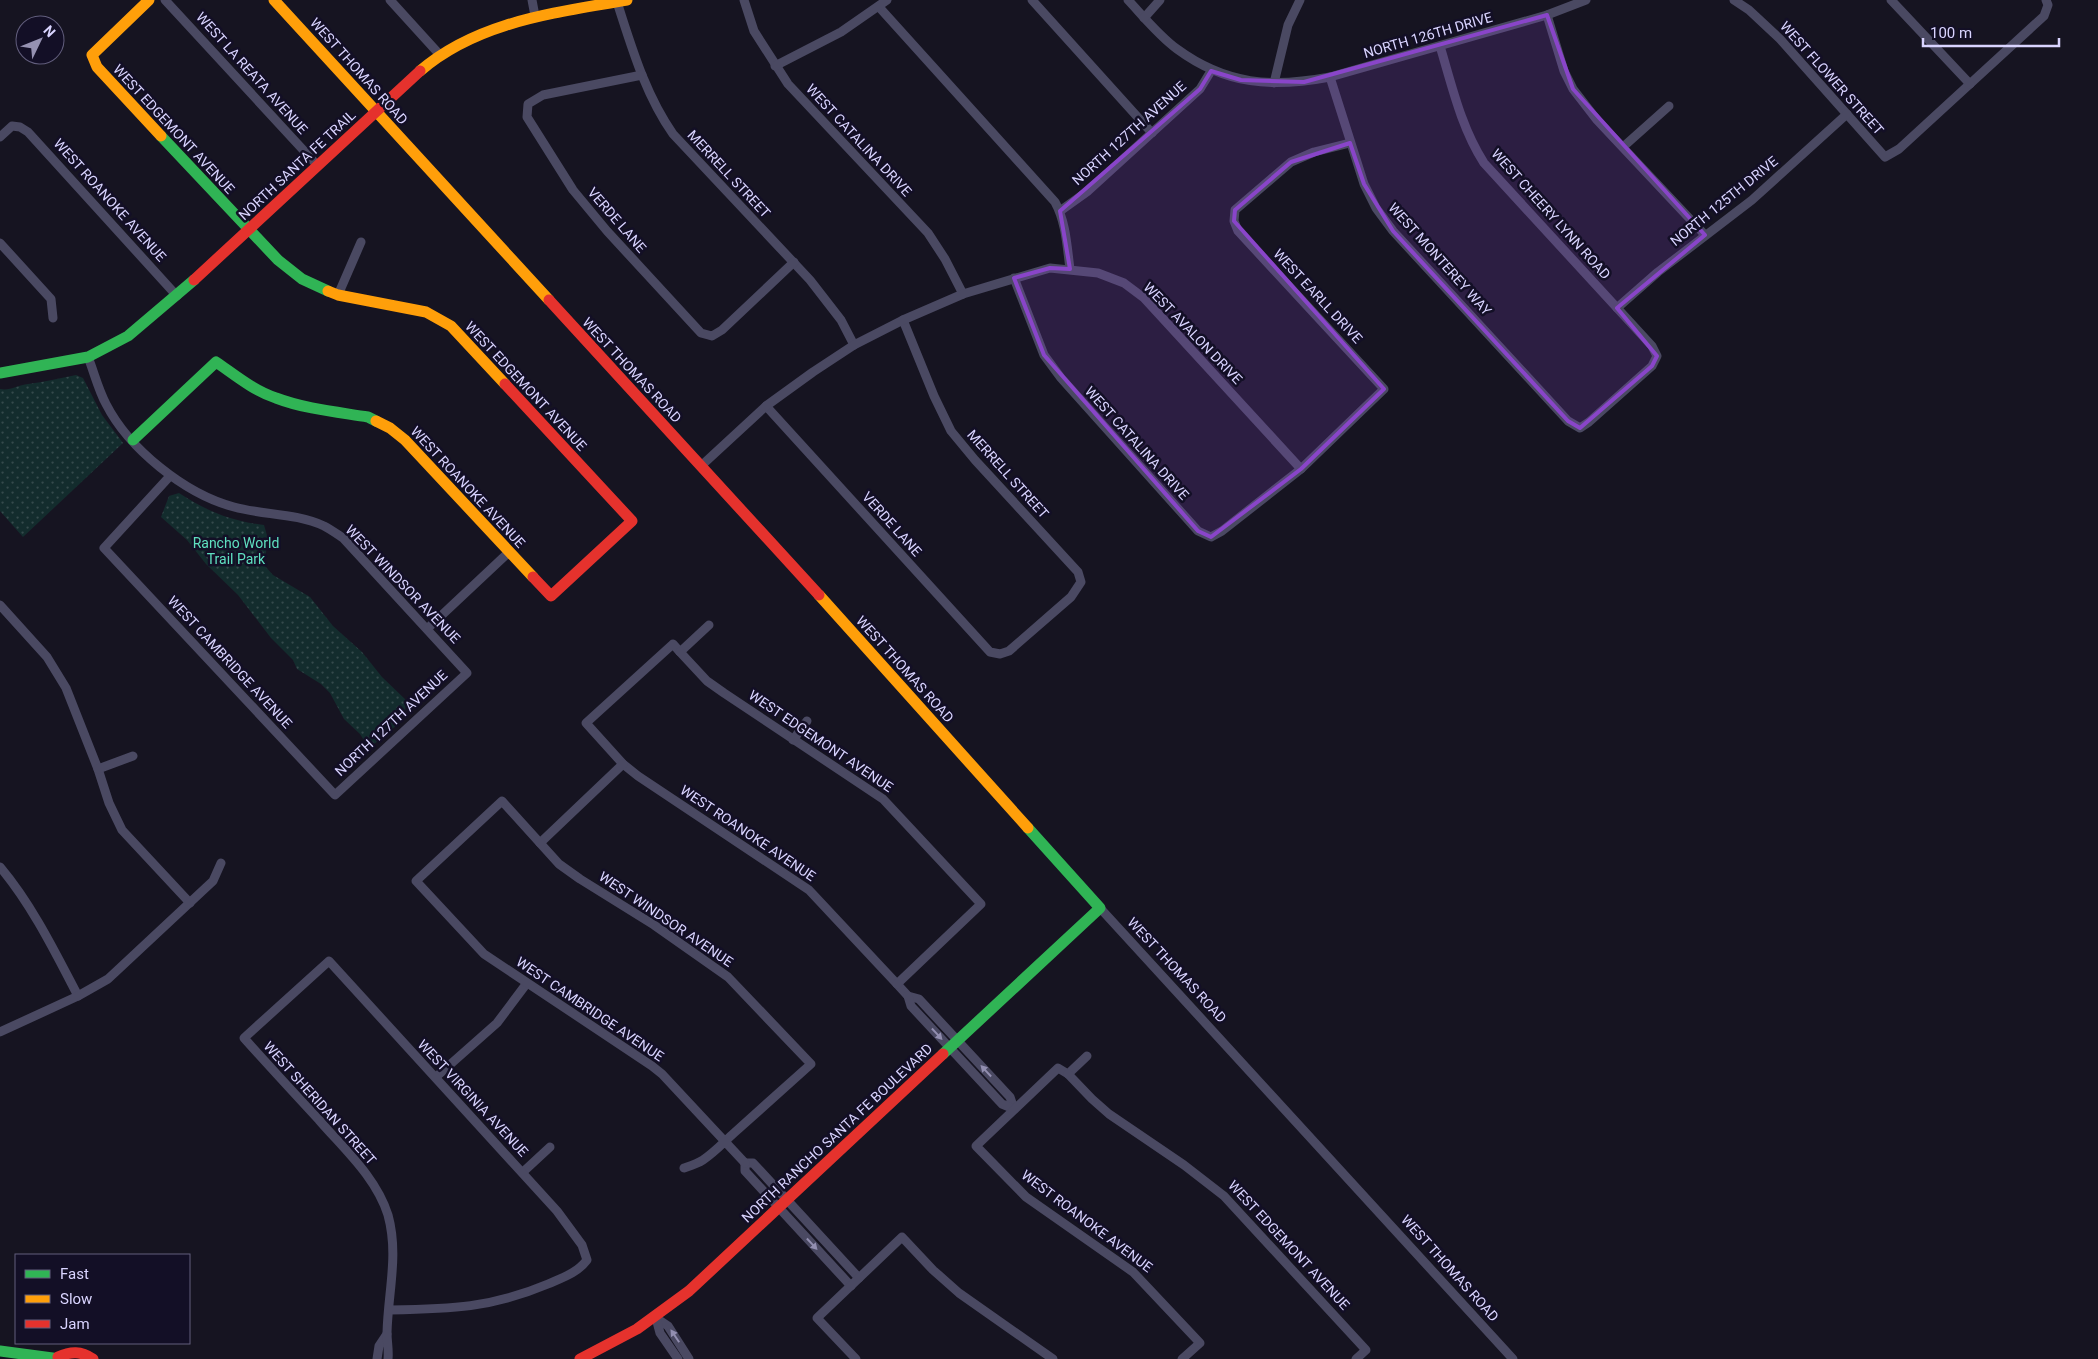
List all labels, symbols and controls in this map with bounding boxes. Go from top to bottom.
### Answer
street label: WEST LA REATA AVENUE [193,9,311,137]
street label: NORTH 126TH DRIVE [1362,9,1494,61]
street label: WEST THOMAS ROAD [307,14,411,128]
north arrow [15,15,65,65]
scale bar [1923,15,2059,47]
street label: WEST FLOWER STREET [1777,18,1888,138]
text: N [40,22,59,40]
text: 100 m [1930,24,1972,42]
street label: WEST EDGEMONT AVENUE [110,61,238,197]
street label: NORTH 127TH AVENUE [1069,78,1189,188]
street label: WEST CATALINA DRIVE [803,81,915,199]
street label: NORTH SANTA FE TRAIL [235,106,359,223]
street label: MERRELL STREET [684,127,774,221]
street label: WEST ROANOKE AVENUE [51,135,169,265]
street label: WEST CHEERY LYNN ROAD [1488,146,1614,282]
street label: NORTH 125TH DRIVE [1667,153,1781,249]
street label: VERDE LANE [584,184,650,256]
street label: WEST MONTEREY WAY [1385,200,1495,319]
street label: WEST EARLL DRIVE [1270,246,1366,346]
street label: WEST AVALON DRIVE [1140,279,1246,387]
street label: WEST THOMAS ROAD [579,314,685,426]
street label: WEST EDGEMONT AVENUE [462,318,590,454]
street label: WEST CATALINA DRIVE [1082,383,1192,503]
street label: WEST ROANOKE AVENUE [408,423,528,551]
street label: MERRELL STREET [964,426,1052,522]
street label: VERDE LANE [859,489,925,559]
street label: WEST WINDSOR AVENUE [342,522,464,646]
park label: Rancho World Trail Park [193,535,279,567]
street label: WEST CAMBRIDGE AVENUE [165,593,295,731]
street label: WEST THOMAS ROAD [853,612,957,726]
street label: NORTH 127TH AVENUE [332,667,450,779]
street label: WEST EDGEMONT AVENUE [746,687,896,795]
street label: WEST ROANOKE AVENUE [677,782,819,884]
street label: WEST WINDSOR AVENUE [596,868,736,970]
street label: WEST THOMAS ROAD [1124,914,1230,1026]
street label: WEST CAMBRIDGE AVENUE [513,954,667,1064]
one-way arrow [931,1028,943,1040]
street label: WEST VIRGINIA AVENUE [415,1036,531,1160]
street label: WEST SHERIDAN STREET [260,1038,380,1168]
street label: NORTH RANCHO SANTA FE BOULEVARD [738,1040,936,1226]
one-way arrow [980,1065,992,1077]
street label: WEST ROANOKE AVENUE [1018,1167,1156,1275]
street label: WEST EDGEMONT AVENUE [1225,1177,1353,1313]
street label: WEST THOMAS ROAD [1398,1211,1502,1325]
one-way arrow [806,1237,818,1249]
legend [15,1254,190,1344]
text: Fast [60,1265,89,1283]
text: Slow [60,1290,92,1308]
text: Jam [60,1315,90,1333]
one-way arrow [670,1330,680,1343]

